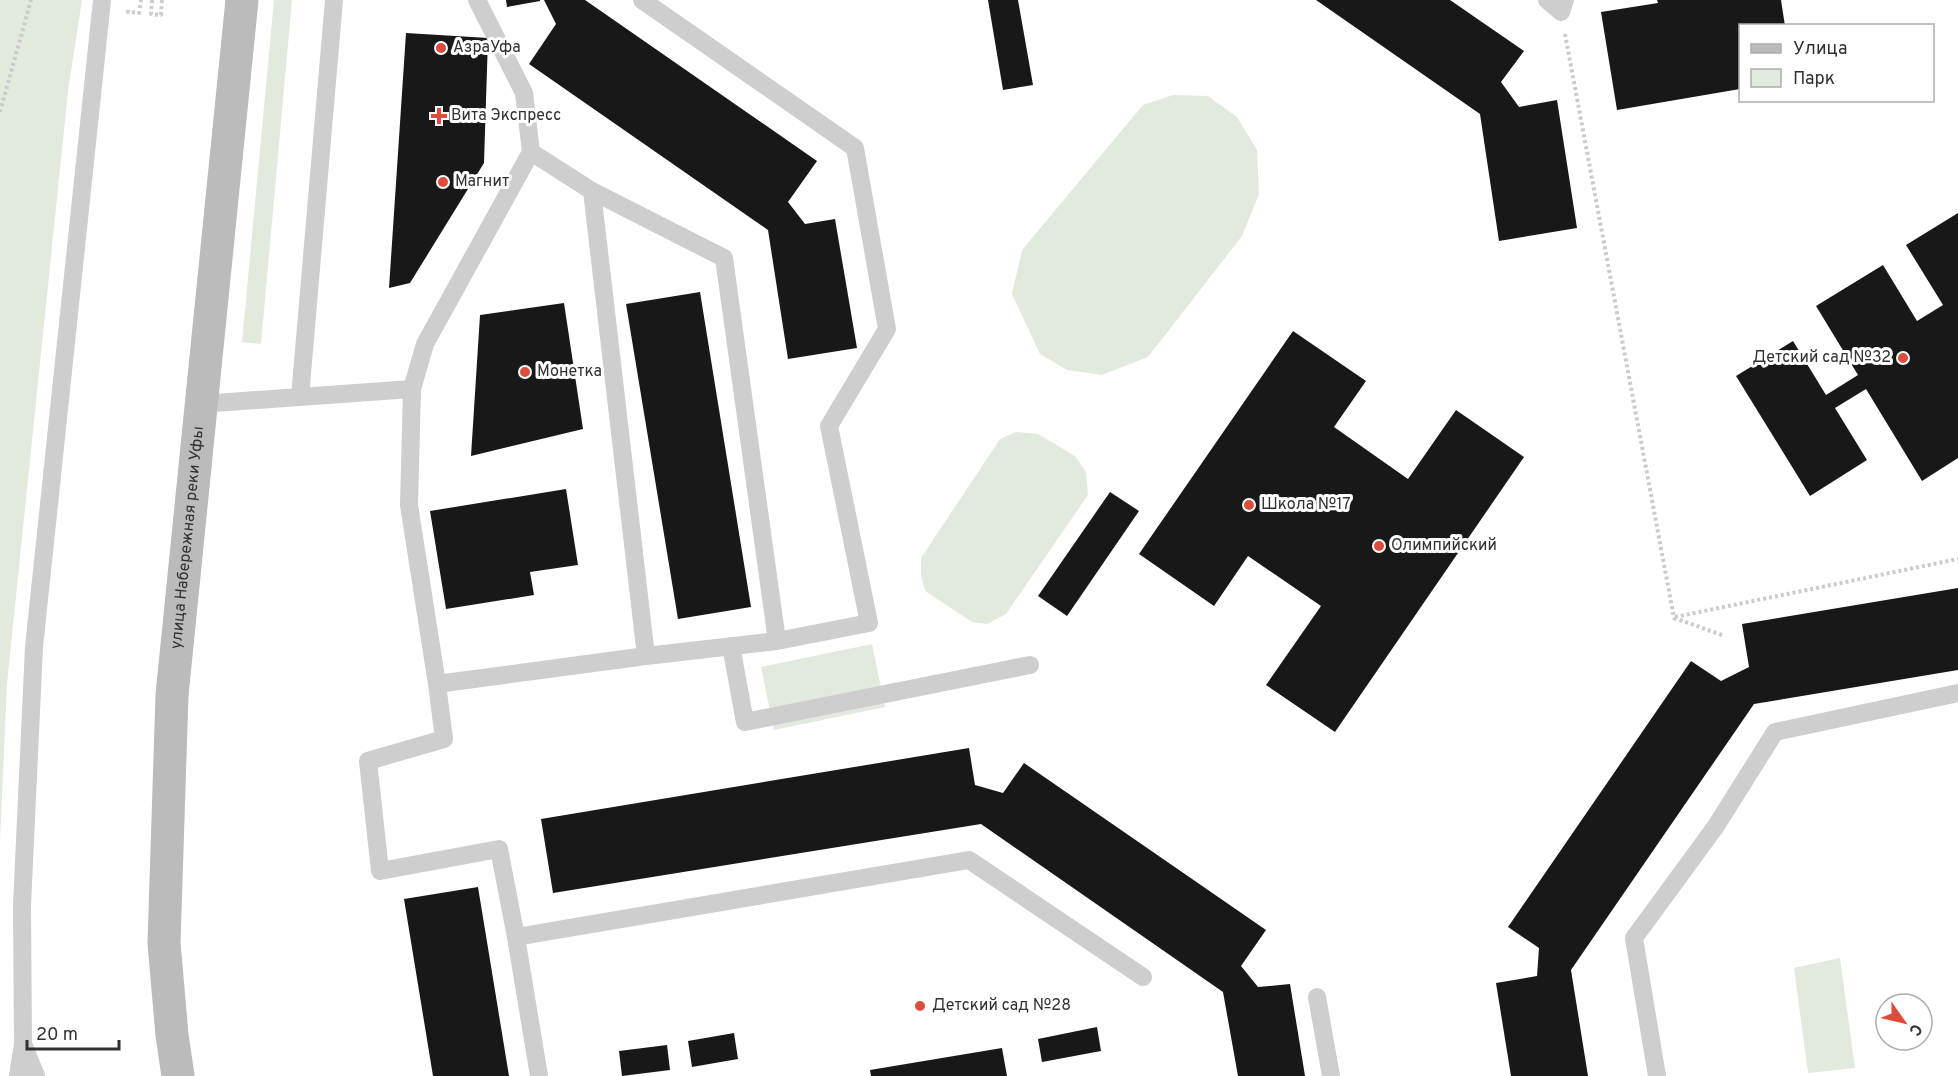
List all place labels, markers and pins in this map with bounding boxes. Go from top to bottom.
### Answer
place label: АзраУфа [453,38,521,58]
marker: АзраУфа [434,41,448,55]
place label: Вита Экспресс [451,106,561,126]
marker: Вита Экспресс [432,109,446,123]
place label: Магнит [455,172,509,192]
marker: Магнит [436,175,450,189]
place label: Детский сад №32 [1753,348,1891,368]
marker: Детский сад №32 [1896,351,1910,365]
place label: Монетка [537,362,602,382]
marker: Монетка [518,365,532,379]
place label: Школа №17 [1261,495,1351,515]
marker: Школа №17 [1242,498,1256,512]
place label: Олимпийский [1391,536,1497,556]
marker: Олимпийский [1372,539,1386,553]
place label: Детский сад №28 [932,996,1071,1016]
marker: Детский сад №28 [913,999,927,1013]

